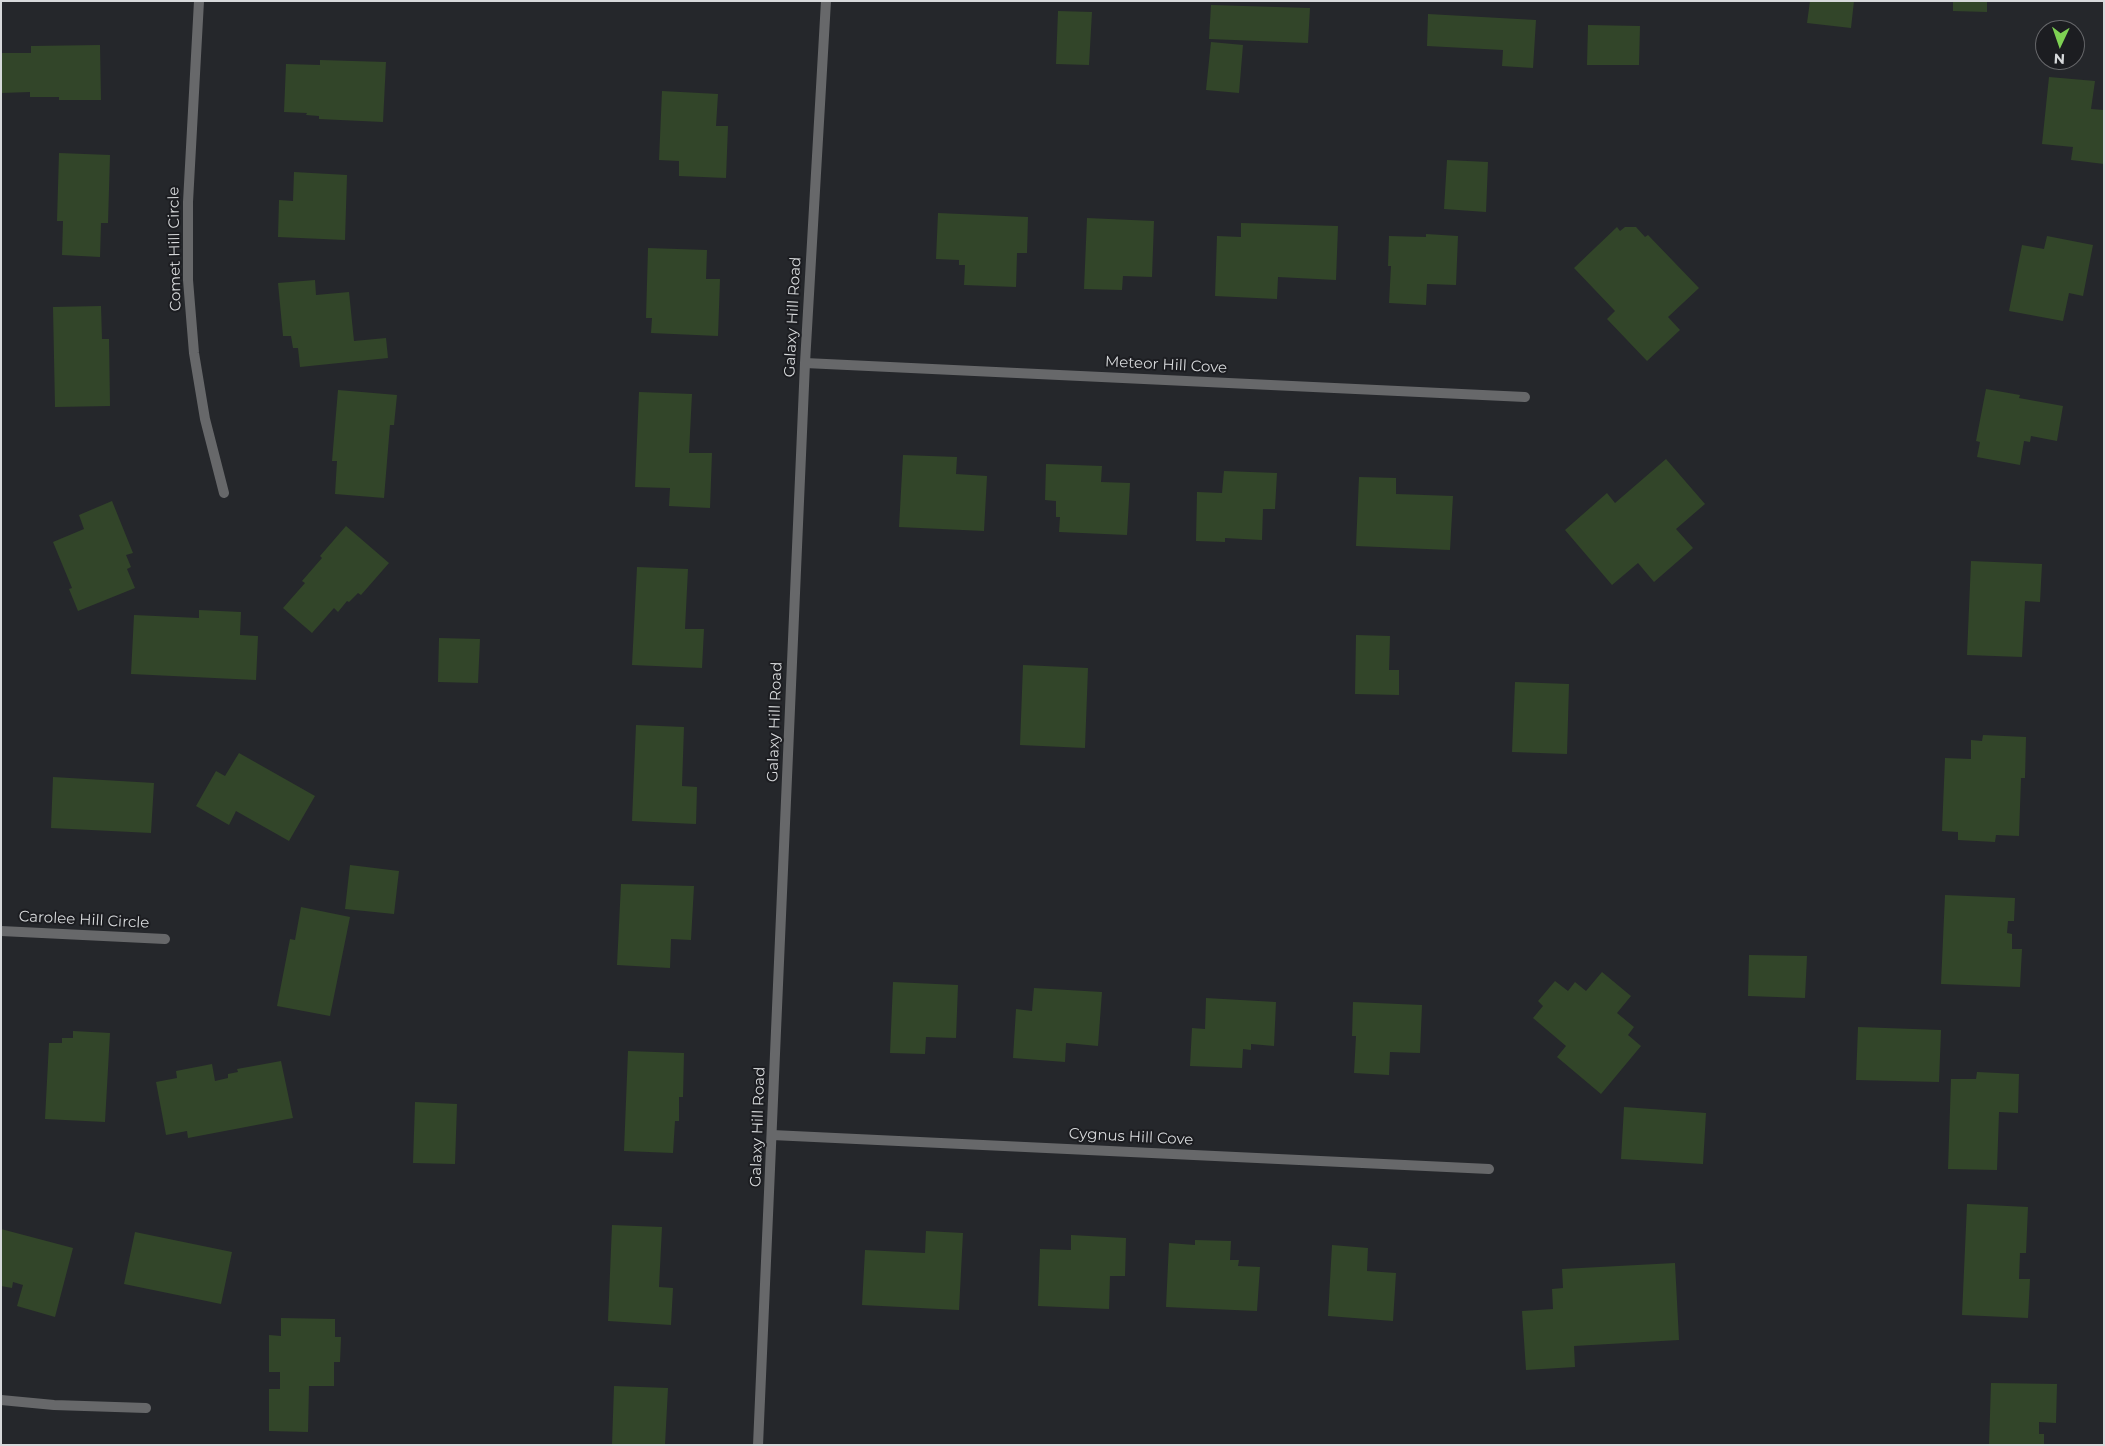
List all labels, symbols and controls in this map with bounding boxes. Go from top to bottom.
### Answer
north arrow [2035,20,2085,70]
text: N [2053,50,2065,68]
street label: Comet Hill Circle [165,186,185,312]
street label: Galaxy Hill Road [781,256,805,378]
street label: Meteor Hill Cove [1104,353,1228,377]
street label: Galaxy Hill Road [764,661,786,783]
street label: Carolee Hill Circle [18,908,150,932]
street label: Galaxy Hill Road [747,1066,769,1188]
street label: Cygnus Hill Cove [1068,1125,1194,1149]

